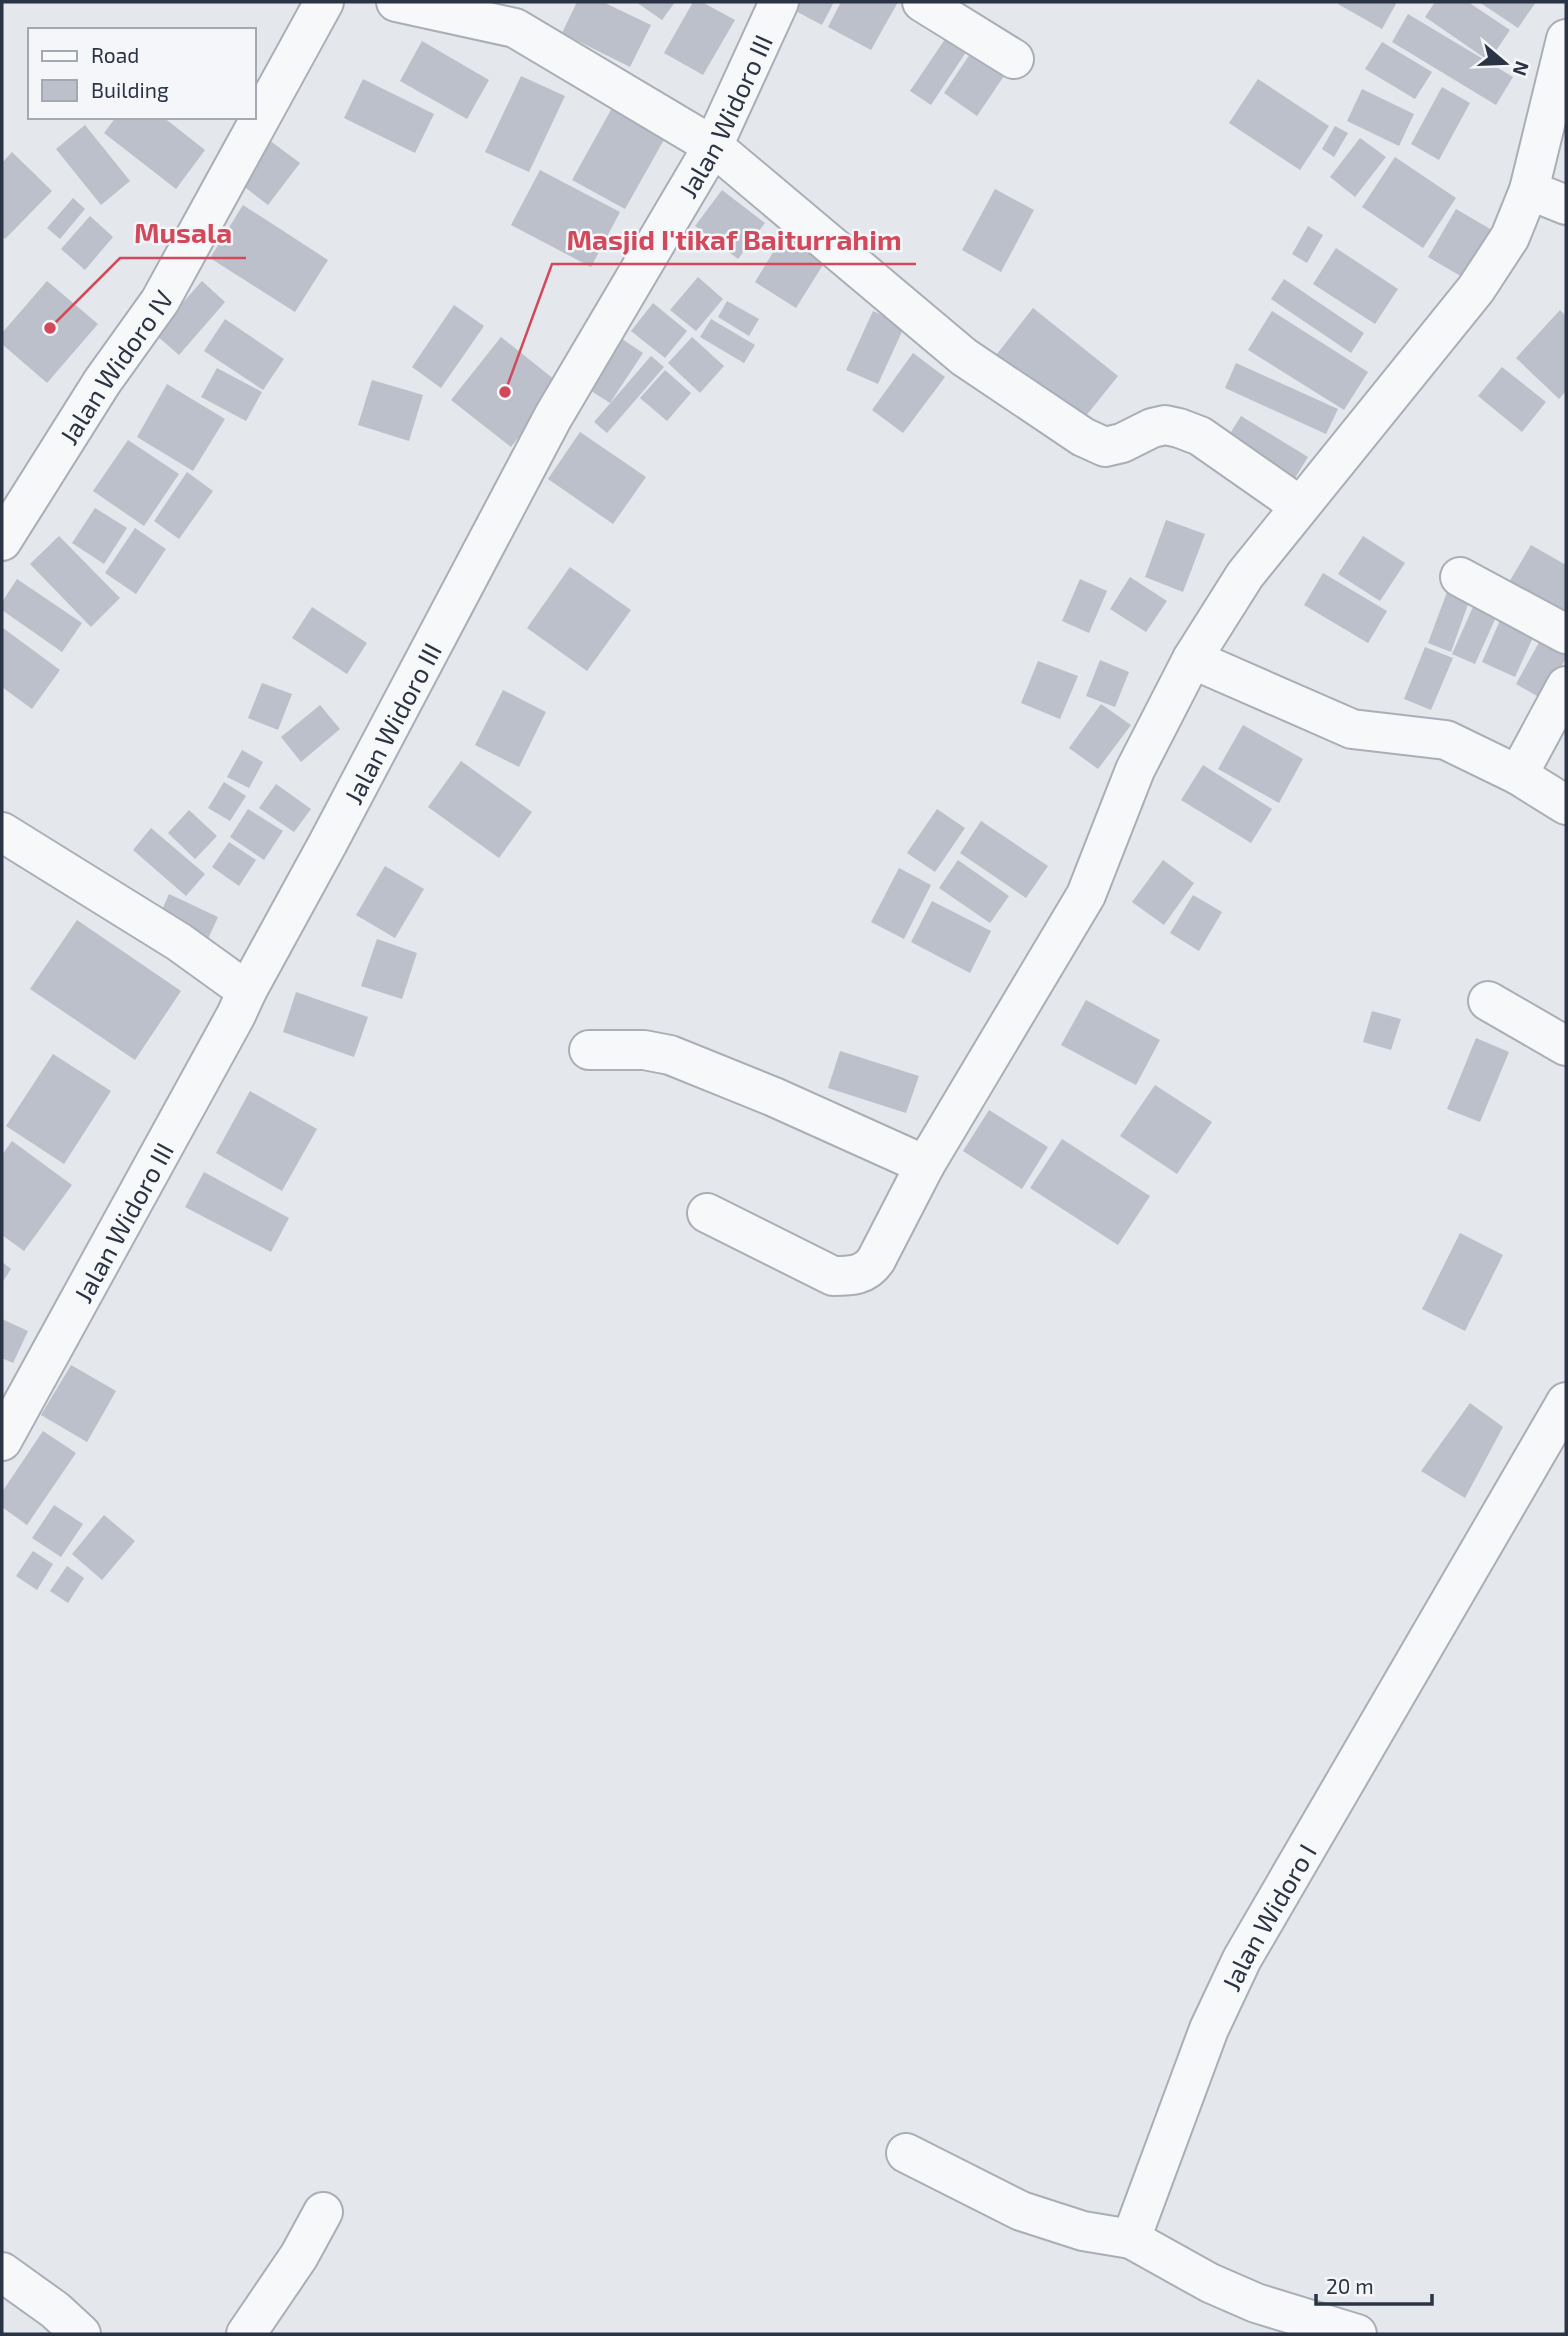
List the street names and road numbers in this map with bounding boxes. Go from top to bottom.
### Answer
street label: Jalan Widoro III [671,29,778,202]
street label: Jalan Widoro IV [52,284,179,449]
street label: Jalan Widoro III [336,637,447,809]
street label: Jalan Widoro III [66,1137,179,1307]
street label: Jalan Widoro I [1214,1838,1321,1995]

